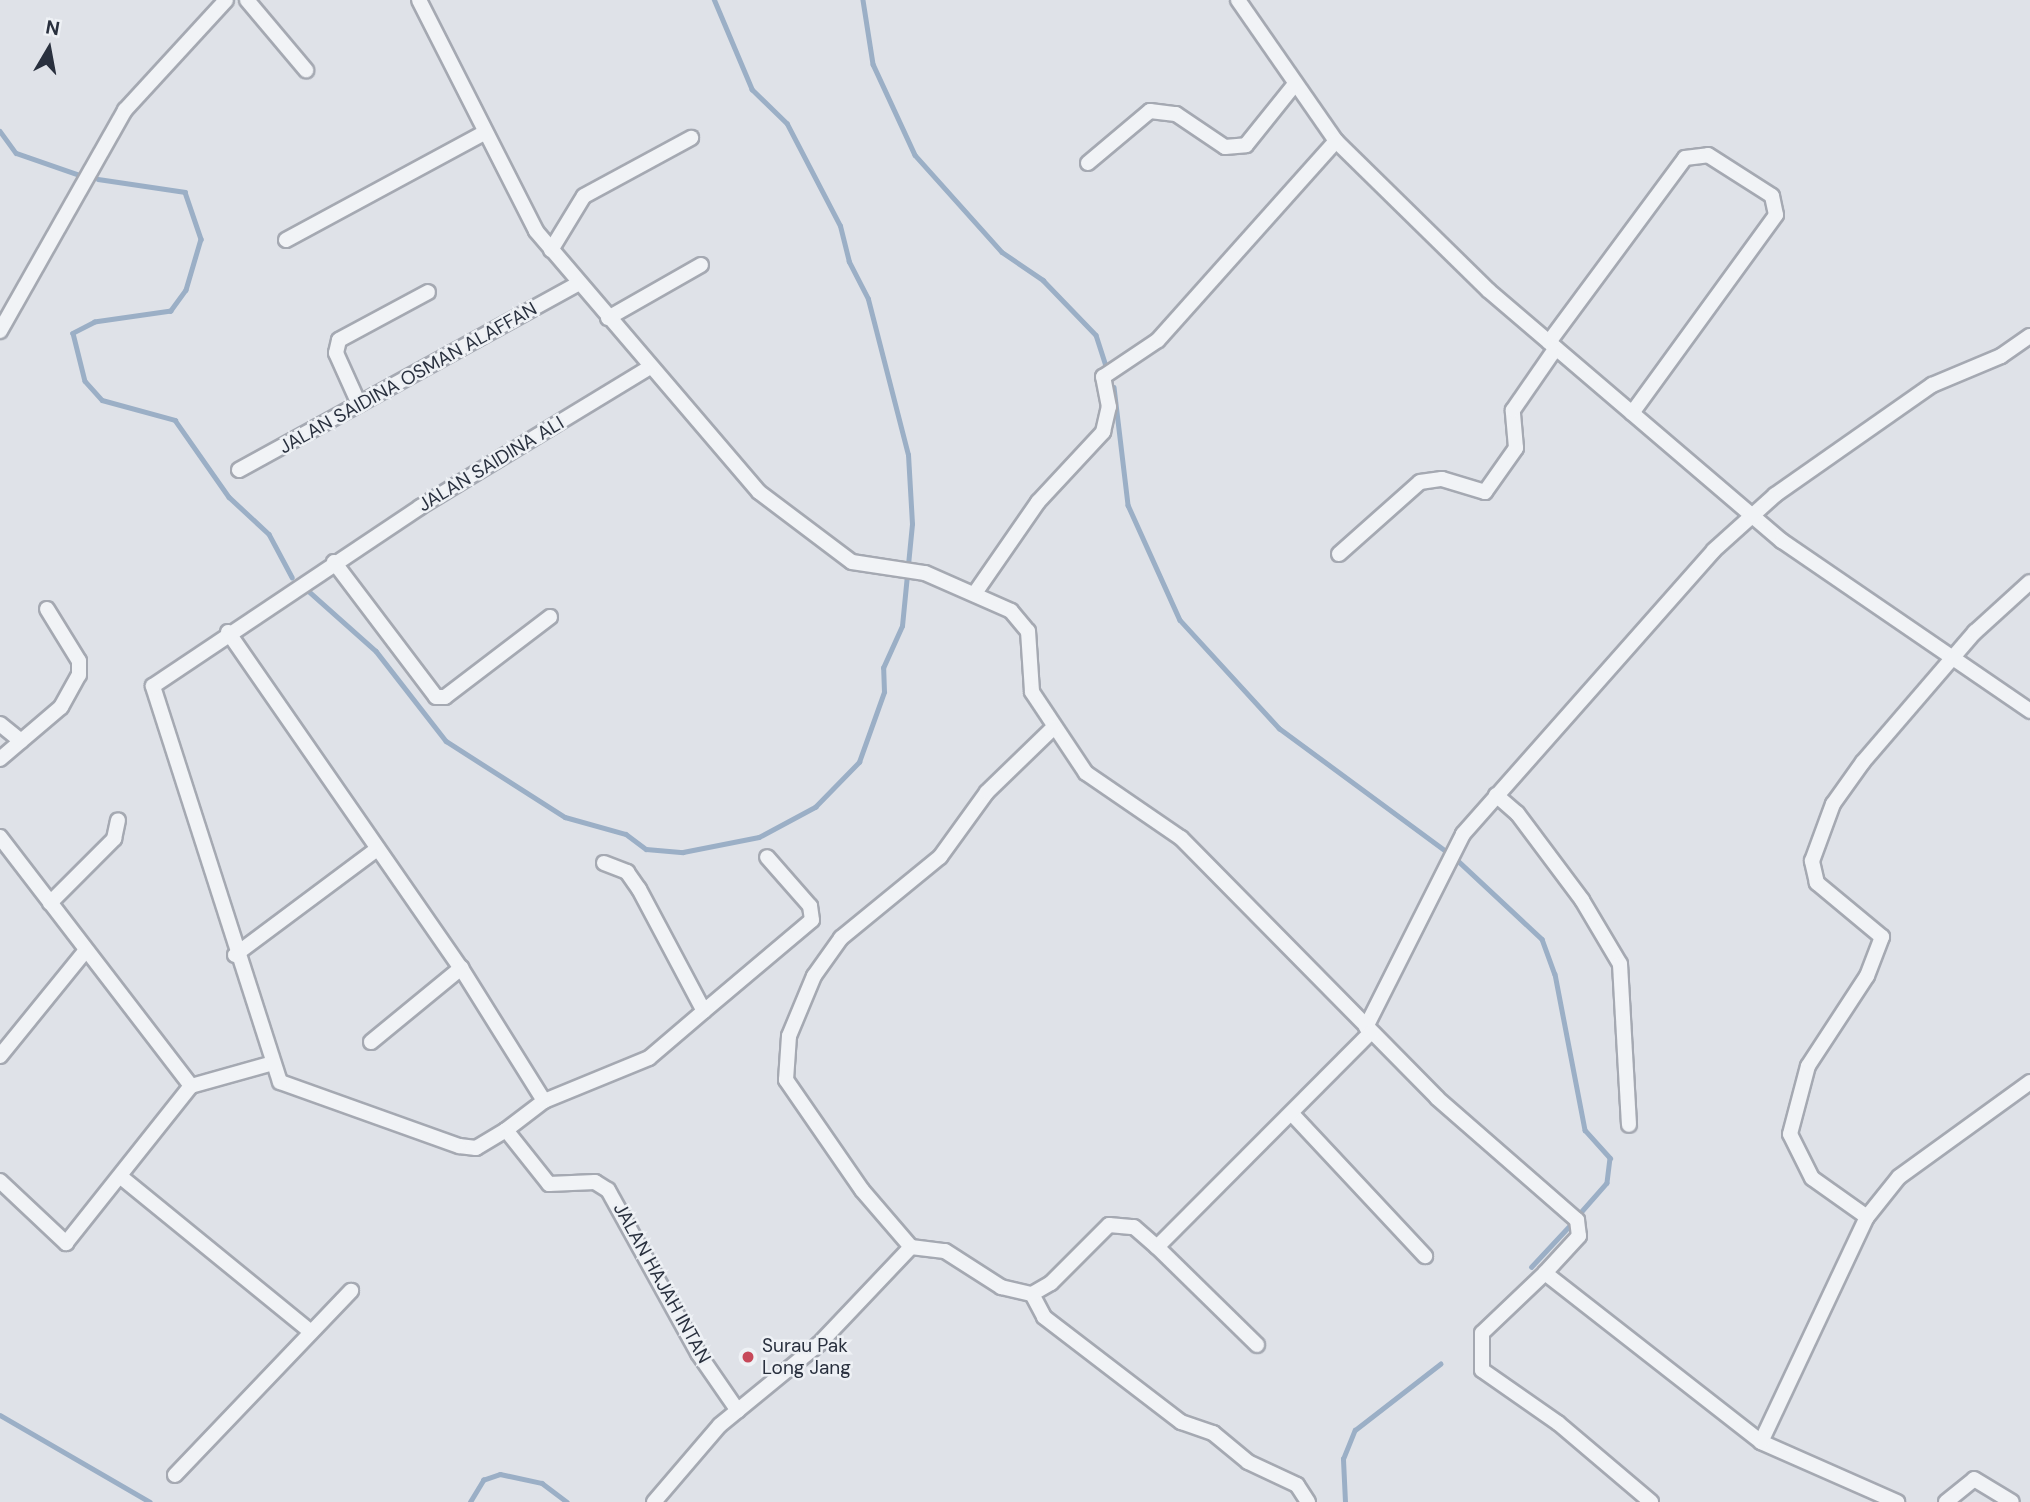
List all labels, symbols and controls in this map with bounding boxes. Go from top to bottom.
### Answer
north arrow [14,14,84,84]
text: N [44,14,62,41]
street label: JALAN SAIDINA OSMAN ALAFFAN [275,297,541,459]
street label: JALAN SAIDINA ALI [414,412,568,516]
street label: JALAN HAJAH INTAN [608,1199,716,1367]
place label: Surau Pak Long Jang [762,1335,851,1379]
marker: Surau Pak Long Jang [740,1349,756,1365]

